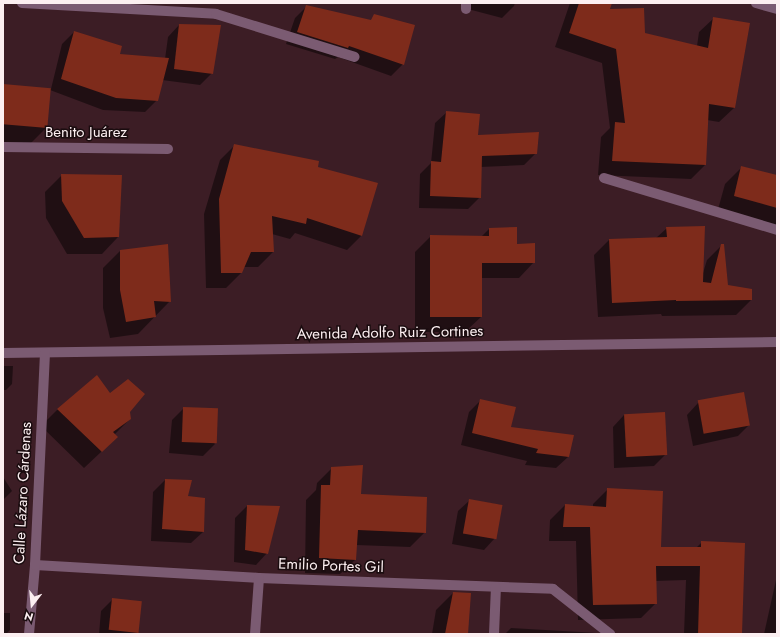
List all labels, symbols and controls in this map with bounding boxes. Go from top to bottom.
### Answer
street label: Benito Juárez [45,124,127,142]
street label: Avenida Adolfo Ruiz Cortines [297,322,483,344]
street label: Calle Lázaro Cárdenas [10,421,36,565]
street label: Emilio Portes Gil [278,555,384,577]
north arrow [12,585,52,625]
text: N [22,608,35,625]

